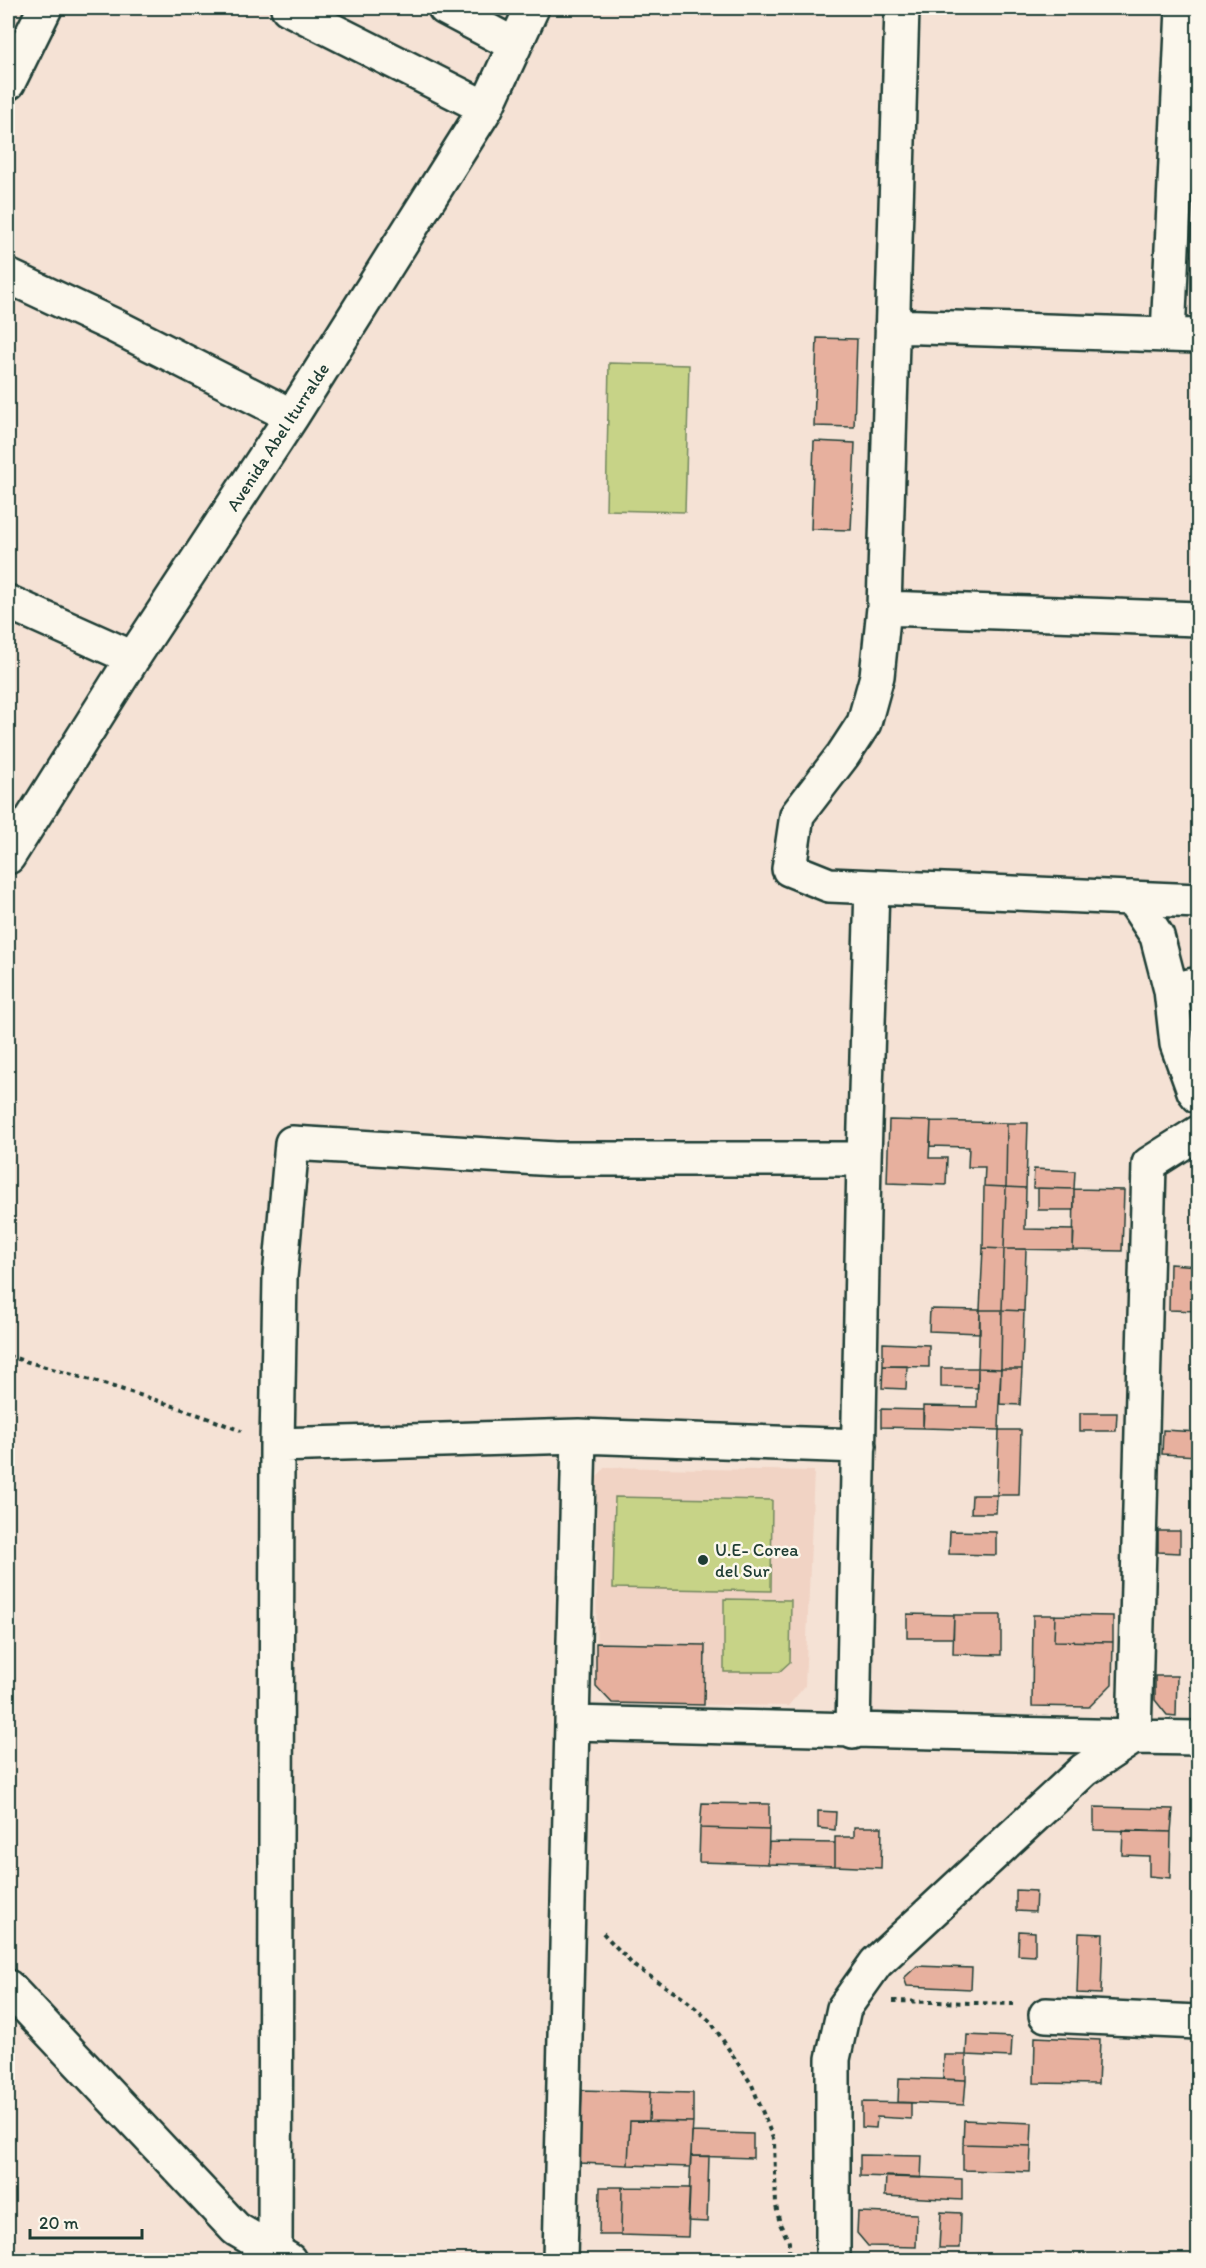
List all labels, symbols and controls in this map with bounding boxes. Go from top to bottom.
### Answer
street label: Avenida Abel Iturralde [222,359,334,515]
place label: U.E- Corea del Sur [715,1539,799,1582]
marker: U.E- Corea del Sur [696,1553,710,1567]
scale bar [30,2202,142,2240]
text: 20 m [39,2212,79,2234]

